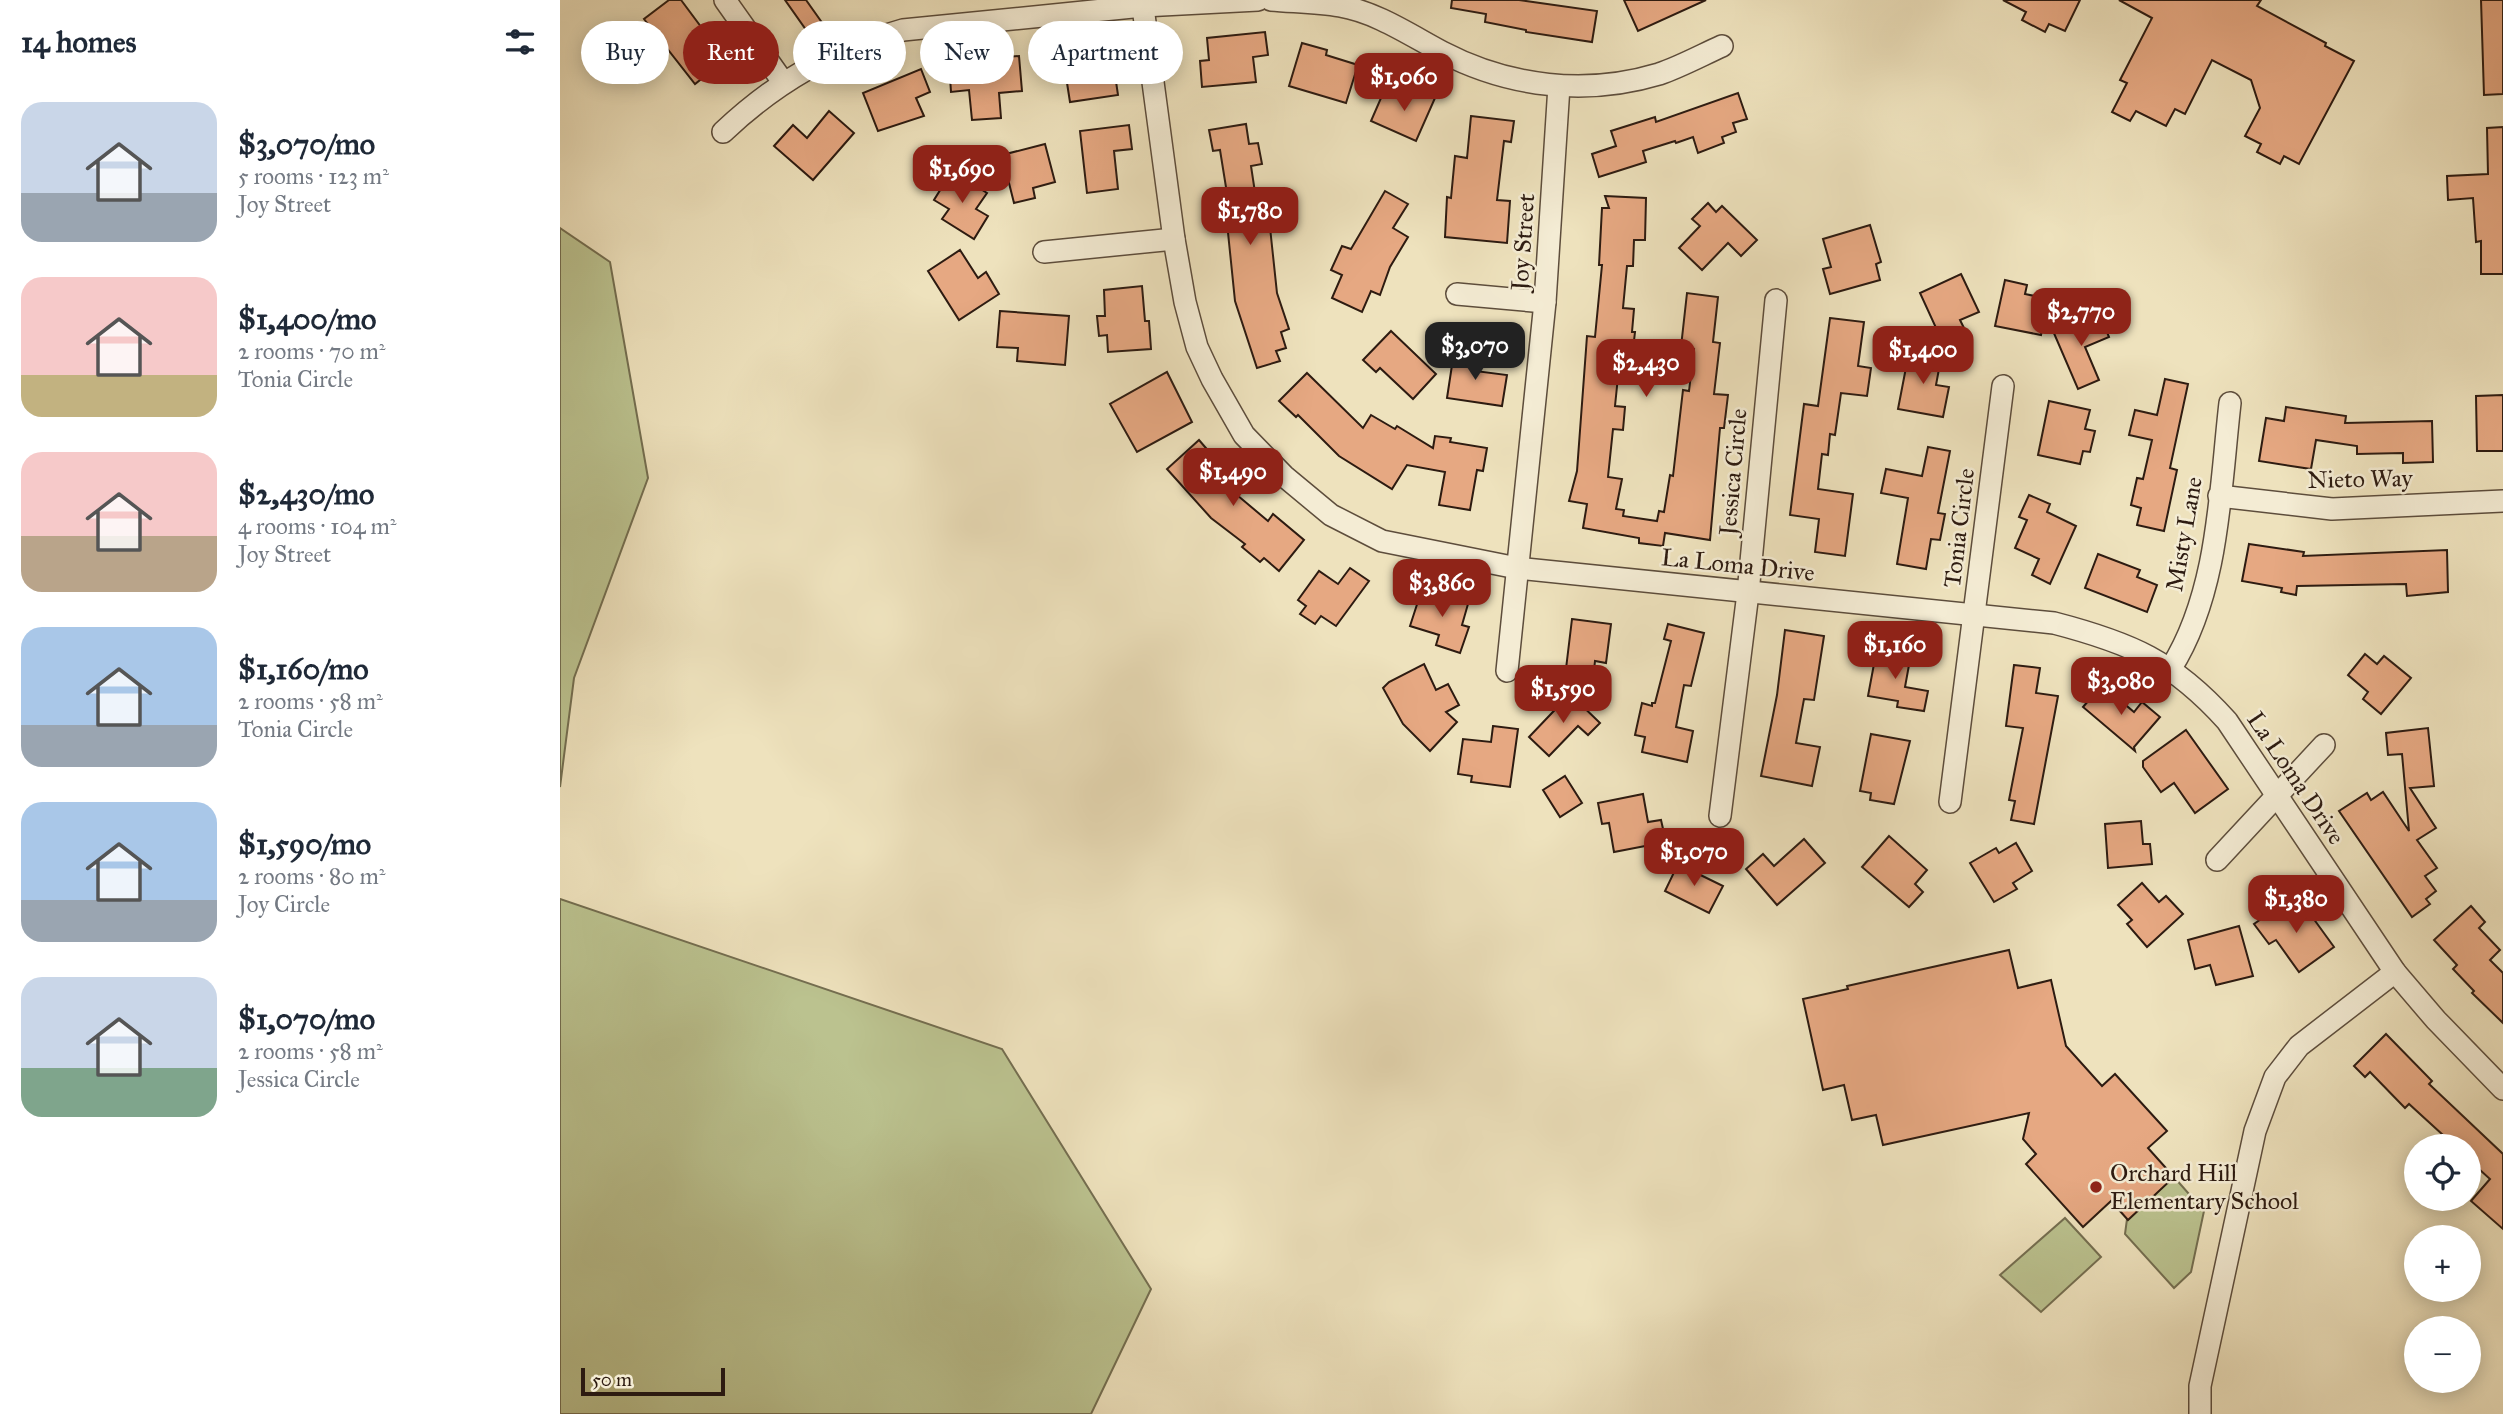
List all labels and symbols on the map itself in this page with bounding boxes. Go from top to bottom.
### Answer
pin: $1,060 [1347,54,1461,113]
pin: $1,690 [905,146,1019,205]
pin: $1,780 [1193,188,1307,247]
street label: Joy Street [1504,192,1541,295]
pin: $2,770 [2024,288,2138,348]
pin: $3,070 [1418,322,1532,382]
pin: $1,400 [1866,326,1980,386]
pin: $2,430 [1589,340,1703,399]
street label: Jessica Circle [1712,407,1753,540]
pin: $1,490 [1176,448,1290,508]
street label: Nieto Way [2307,463,2414,495]
street label: Tonia Circle [1937,467,1981,589]
street label: Misty Lane [2159,474,2209,594]
street label: La Loma Drive [1660,542,1816,588]
pin: $3,860 [1385,560,1499,619]
pin: $1,160 [1838,622,1952,681]
pin: $3,080 [2064,658,2178,717]
pin: $1,590 [1506,666,1620,725]
street label: La Loma Drive [2241,706,2351,850]
pin: $1,070 [1637,828,1751,888]
pin: $1,380 [2239,876,2353,935]
place label: Orchard Hill Elementary School [2110,1158,2299,1216]
marker: Orchard Hill Elementary School [2088,1179,2104,1195]
scale bar [581,1365,724,1397]

